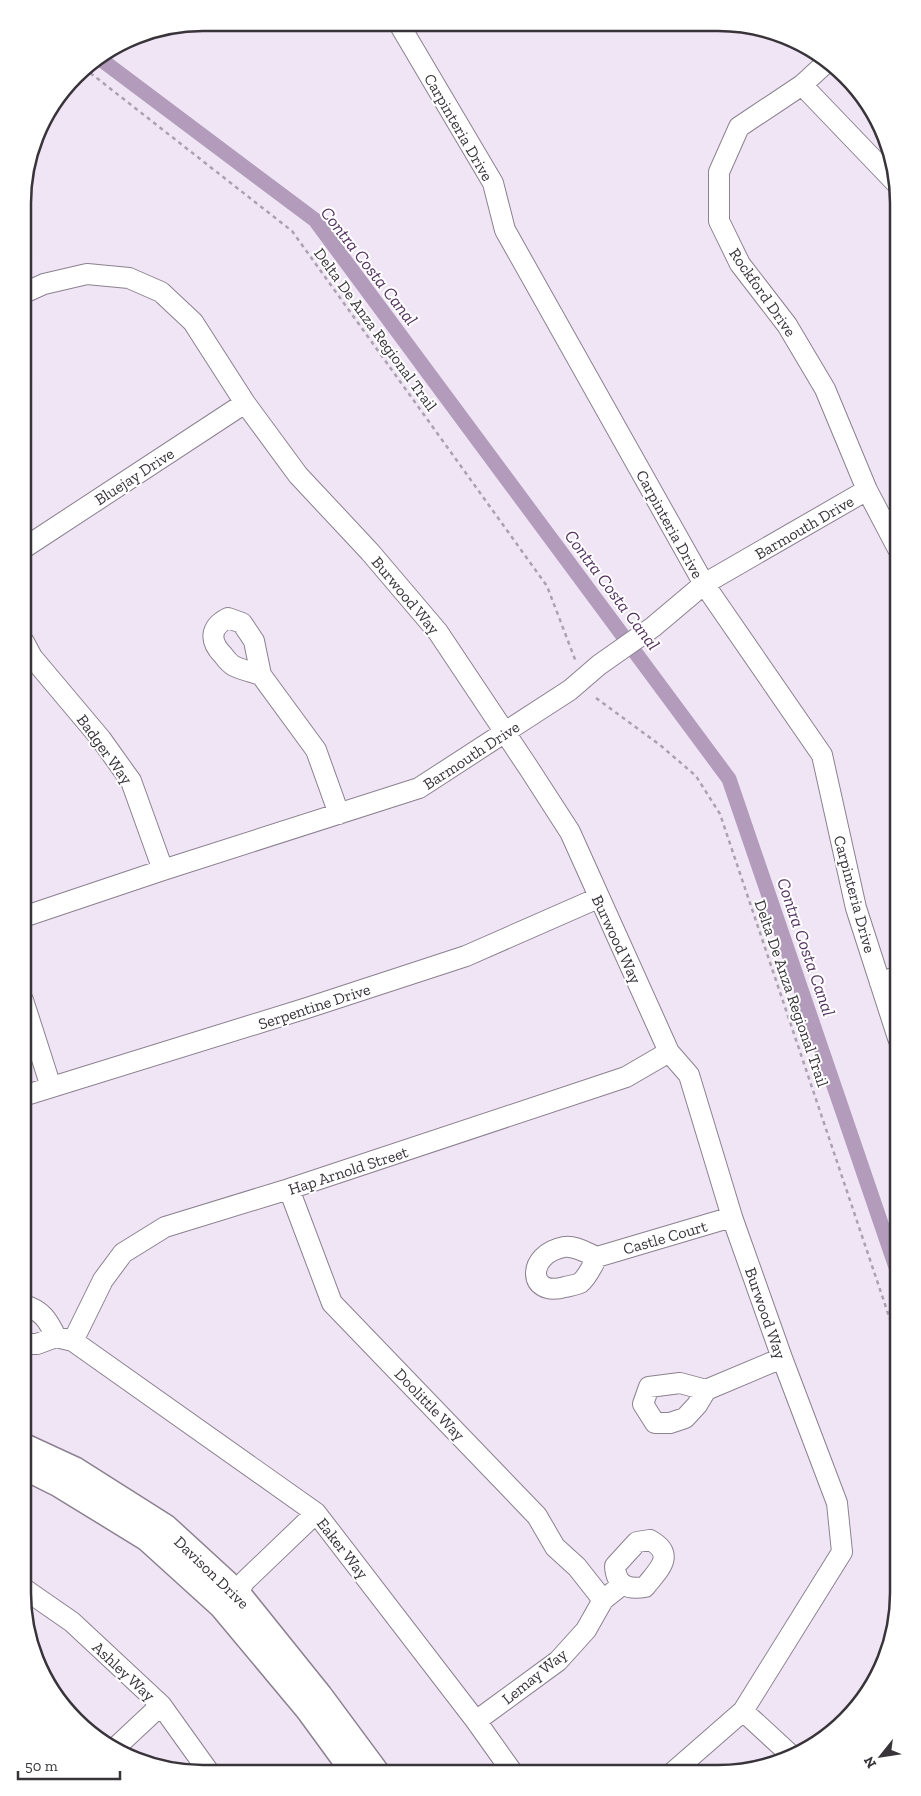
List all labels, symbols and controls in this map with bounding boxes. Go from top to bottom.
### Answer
street label: Carpinteria Drive [420,70,497,184]
water label: Contra Costa Canal [316,202,422,330]
street label: Delta De Anza Regional Trail [310,244,441,414]
street label: Rockford Drive [725,244,800,340]
street label: Bluejay Drive [91,444,178,509]
street label: Carpinteria Drive [632,467,707,582]
street label: Barmouth Drive [751,491,857,563]
water label: Contra Costa Canal [560,526,664,654]
street label: Burwood Way [368,553,444,639]
street label: Badger Way [73,711,137,789]
street label: Barmouth Drive [419,717,523,794]
street label: Carpinteria Drive [830,833,879,955]
water label: Contra Costa Canal [772,875,840,1019]
street label: Burwood Way [588,892,646,987]
street label: Delta De Anza Regional Trail [751,897,833,1089]
street label: Serpentine Drive [256,979,373,1034]
street label: Hap Arnold Street [286,1142,411,1199]
street label: Castle Court [621,1216,709,1259]
street label: Burwood Way [741,1265,790,1362]
street label: Doolittle Way [391,1364,469,1445]
street label: Eaker Way [313,1514,373,1583]
street label: Davison Drive [170,1532,253,1613]
street label: Ashley Way [88,1638,159,1706]
street label: Lemay Way [498,1644,571,1708]
north arrow [856,1731,906,1781]
scale bar [18,1748,120,1780]
text: N [860,1753,880,1771]
text: 50 m [25,1757,58,1775]

